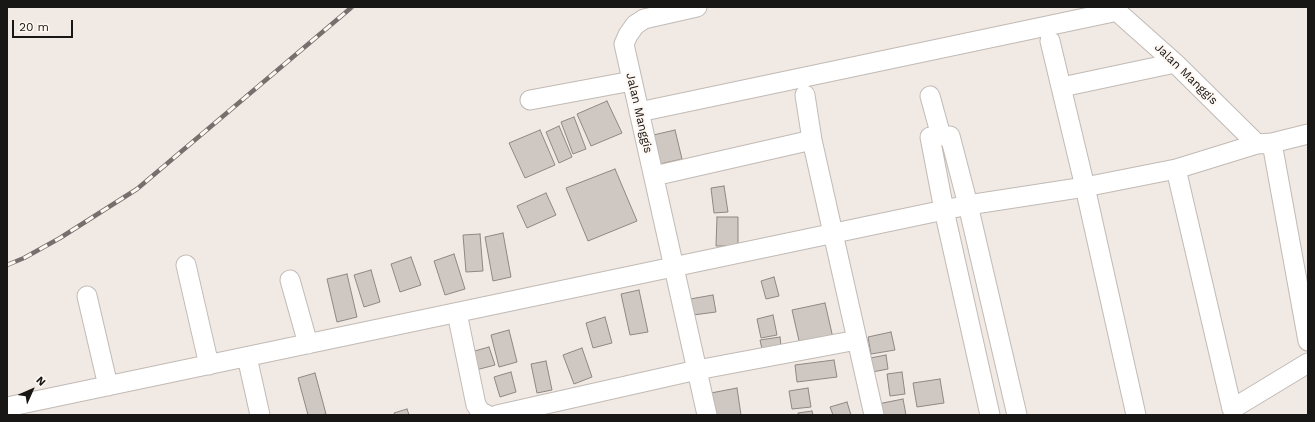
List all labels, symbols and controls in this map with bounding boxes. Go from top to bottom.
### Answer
scale bar [14,12,75,38]
text: 20 m [19,20,49,34]
street label: Jalan Manggis [1151,40,1221,108]
street label: Jalan Manggis [623,71,655,155]
north arrow [12,370,52,410]
text: N [33,374,48,389]

